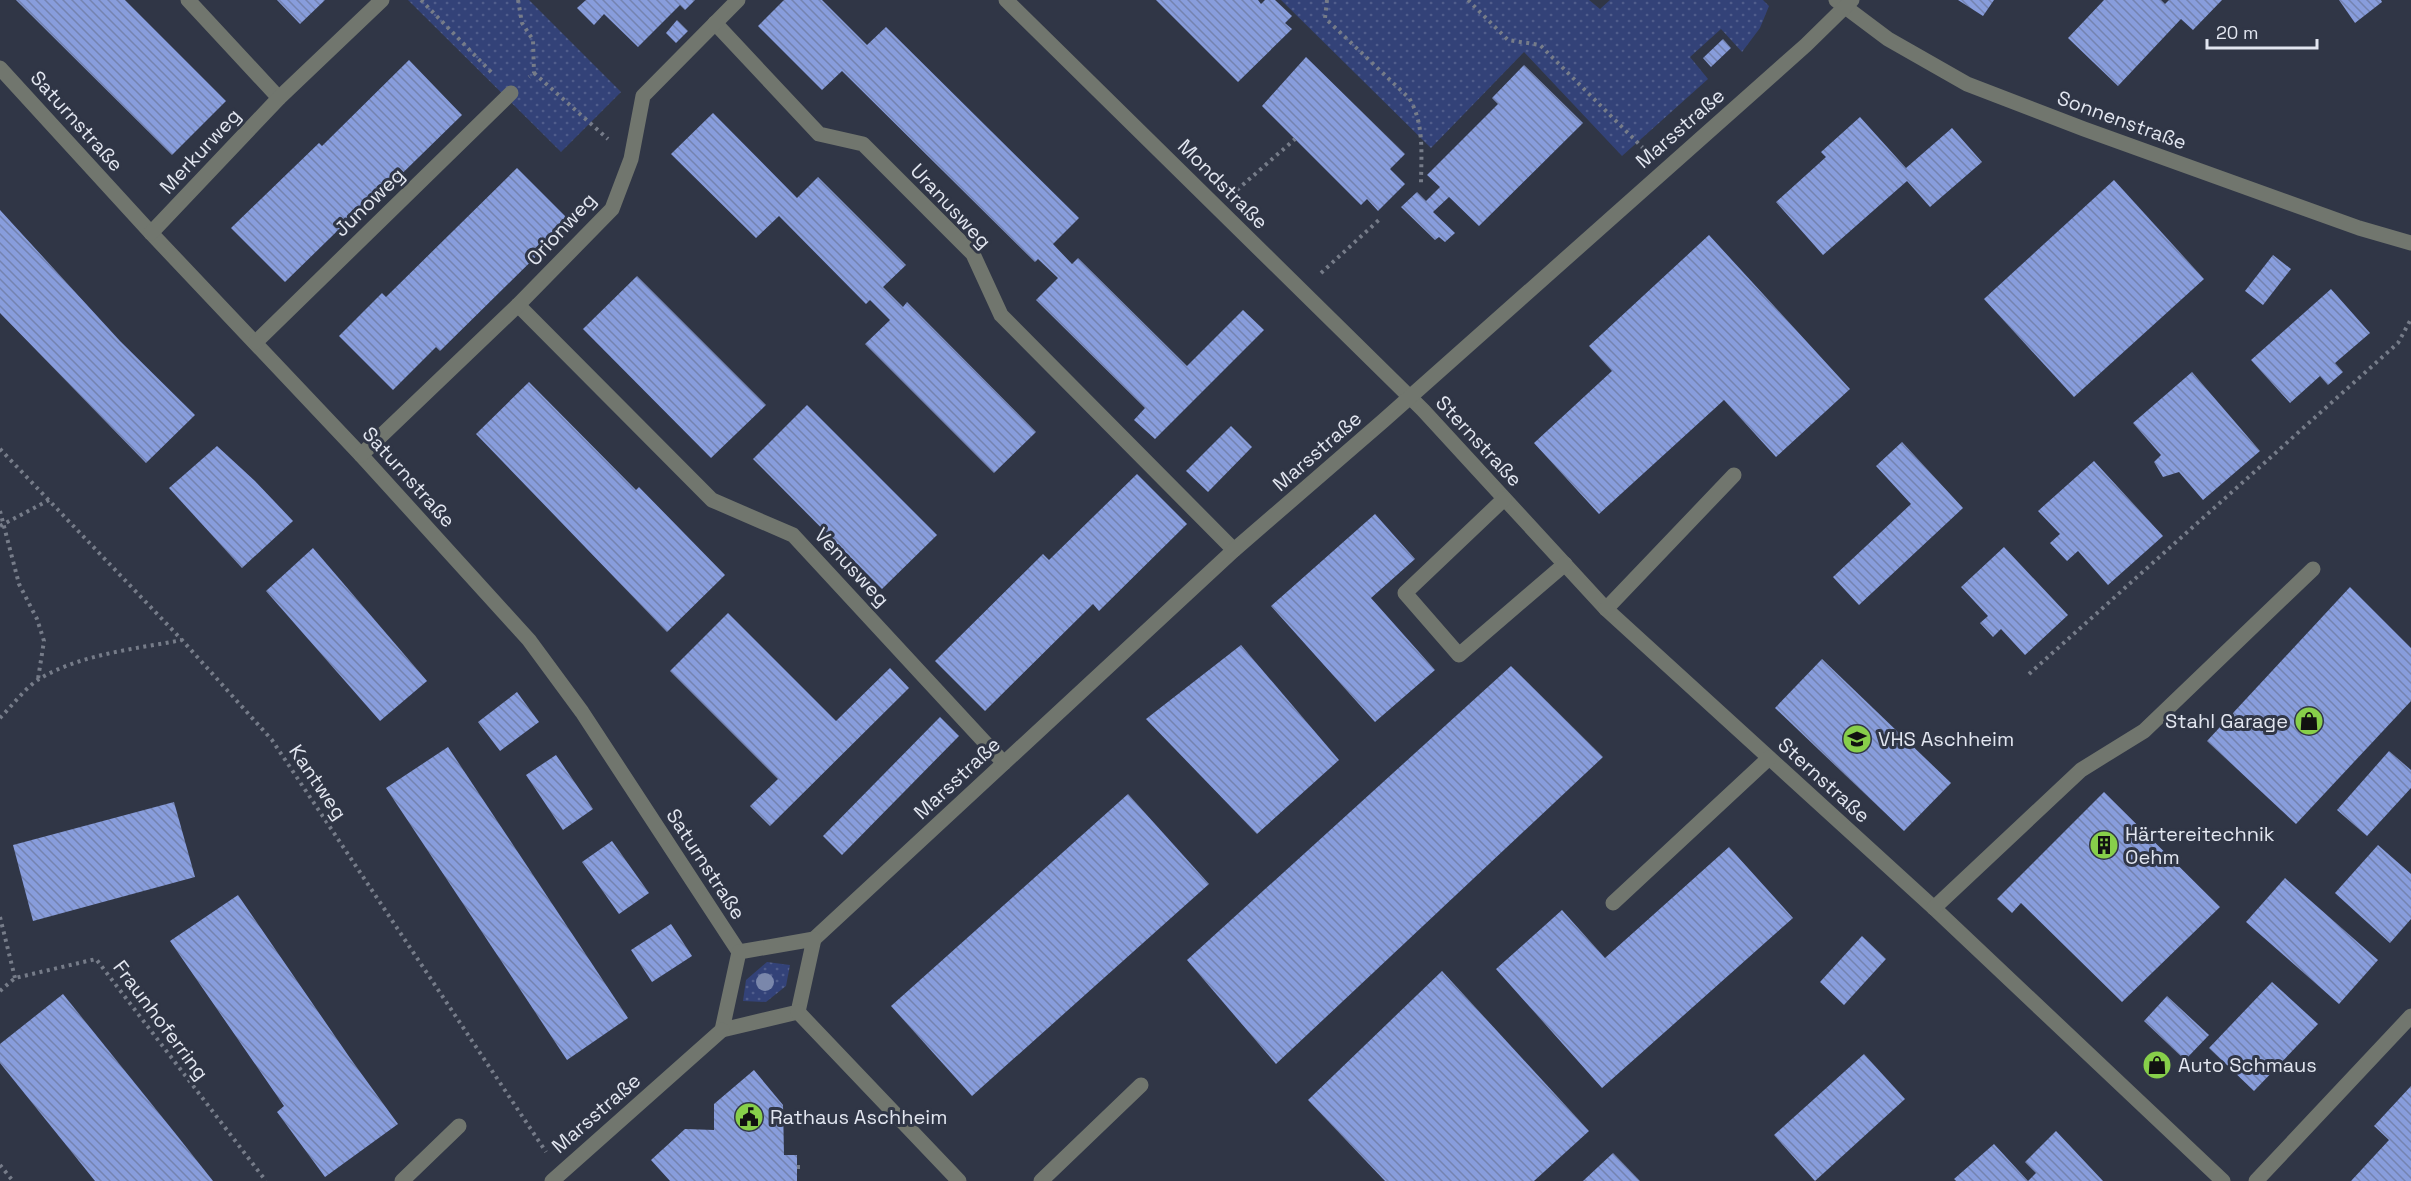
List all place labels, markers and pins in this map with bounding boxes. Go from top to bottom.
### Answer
shop icon: Stahl Garage [2293,705,2325,737]
place label: Stahl Garage [2165,708,2288,734]
school or university icon: VHS Aschheim [1841,723,1873,755]
place label: VHS Aschheim [1878,726,2014,752]
place label: Härtereitechnik Oehm [2125,821,2275,870]
building icon: Härtereitechnik Oehm [2088,829,2120,861]
shop icon: Auto Schmaus [2141,1049,2173,1081]
place label: Auto Schmaus [2178,1052,2317,1078]
public building icon: Rathaus Aschheim [733,1101,765,1133]
place label: Rathaus Aschheim [770,1104,947,1130]

